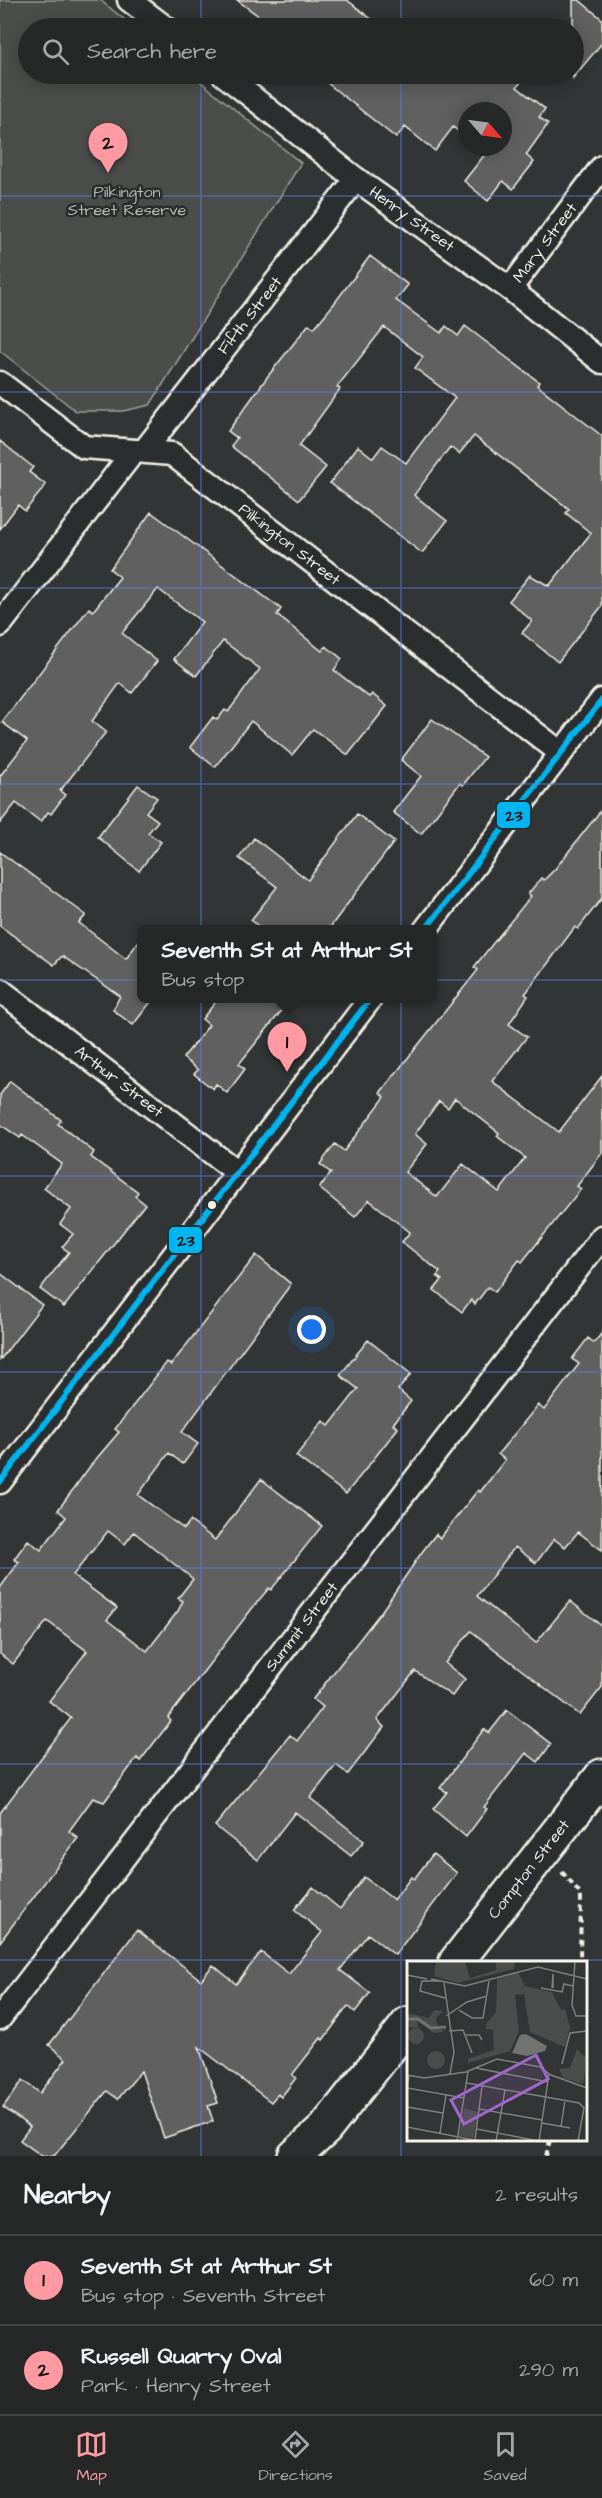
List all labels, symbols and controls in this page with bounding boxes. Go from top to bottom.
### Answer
search box [18,18,584,84]
icon: search [39,35,72,68]
text: Search here [87,36,217,67]
north arrow [458,102,512,156]
pin: 2 [88,124,128,173]
park label: Pilkington Street Reserve [68,181,186,221]
street label: Henry Street [365,181,459,257]
street label: Mary Street [508,198,583,287]
street label: Fifth Street [212,271,287,359]
street label: Pilkington Street [234,498,345,591]
line badge: 23 [496,801,531,829]
text: 23 [504,805,524,827]
popup [137,925,437,1003]
text: Seventh St at Arthur St [162,935,412,966]
text: Bus stop [162,966,245,994]
pin: 1 [268,1022,306,1072]
street label: Arthur Street [70,1040,168,1123]
unlabelled marker [206,1199,218,1211]
line badge: 23 [168,1226,203,1254]
text: 23 [176,1230,196,1252]
your location [297,1315,326,1344]
street label: Summit Street [260,1577,344,1676]
street label: Compton Street [483,1814,575,1924]
inset map [407,1961,587,2141]
text: Nearby [24,2177,111,2213]
text: 2 results [495,2181,578,2209]
text: Seventh St at Arthur St [81,2251,332,2282]
text: 1 [42,2266,45,2294]
text: 60 m [529,2266,578,2294]
text: Bus stop · Seventh Street [81,2282,325,2310]
text: Russell Quarry Oval [81,2341,282,2372]
text: 2 [38,2356,49,2384]
text: 290 m [519,2356,578,2384]
text: Park · Henry Street [81,2372,271,2400]
tab: Map [75,2428,108,2486]
tab: Directions [259,2428,333,2486]
tab: Saved [483,2428,527,2486]

